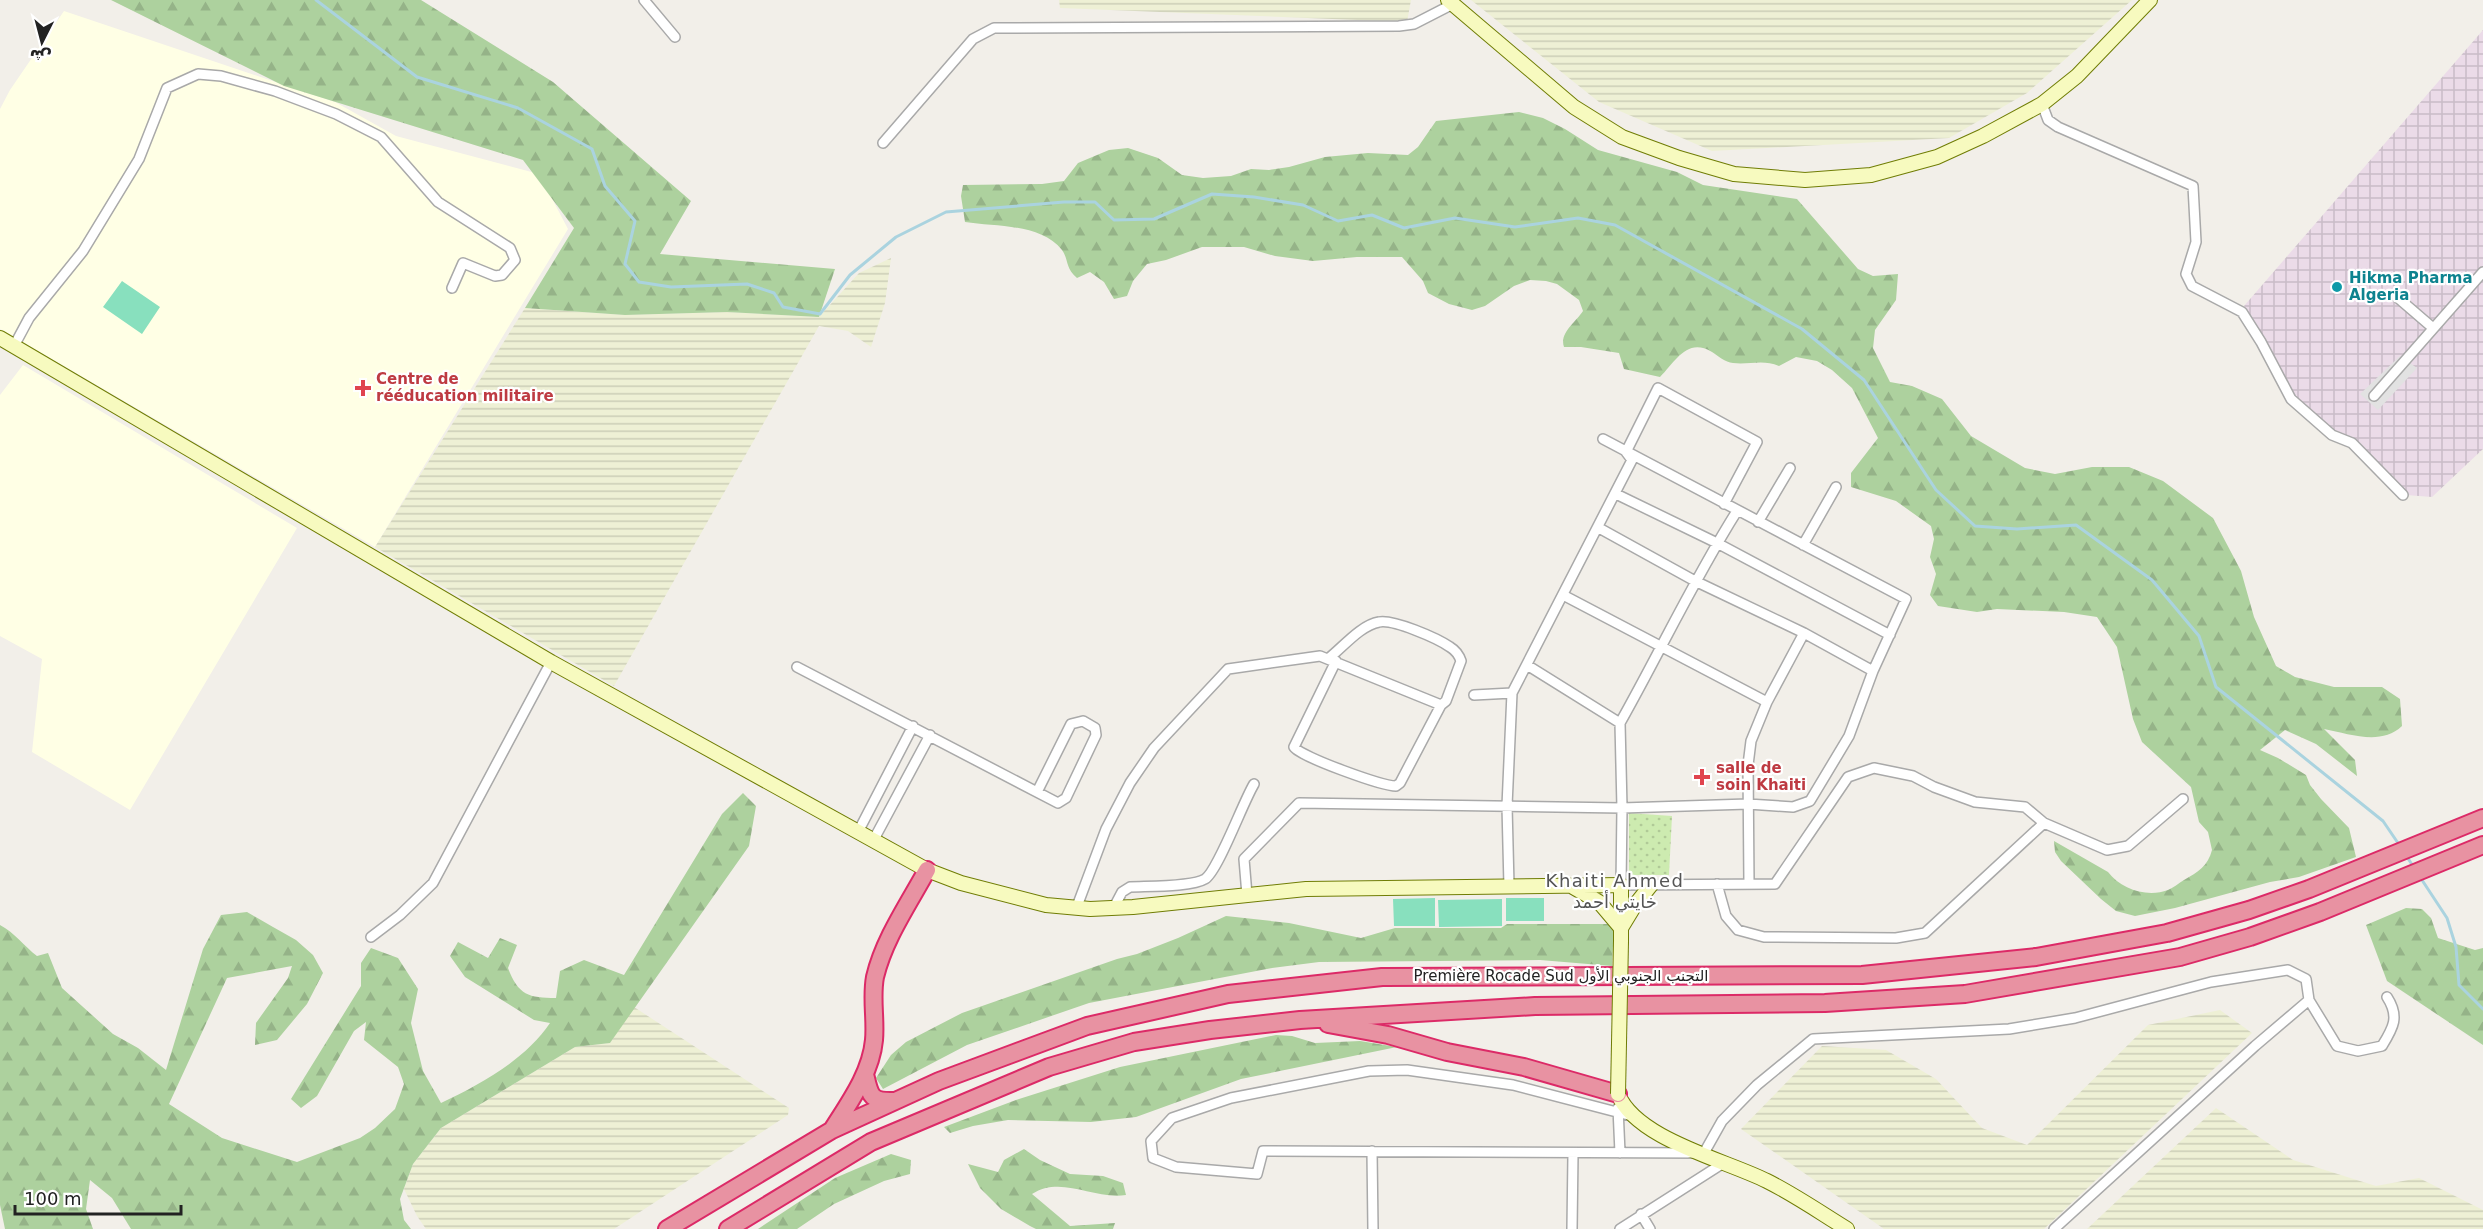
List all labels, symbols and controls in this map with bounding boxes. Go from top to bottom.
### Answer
north arrow [12,12,72,72]
text: ش [29,46,52,67]
place label: Hikma Pharma Algeria [2349,269,2473,304]
marker: Hikma Pharma Algeria [2330,280,2344,294]
place label: Centre de rééducation militaire [376,370,554,405]
marker: Centre de rééducation militaire [354,379,372,397]
place label: salle de soin Khaiti [1716,759,1806,794]
marker: salle de soin Khaiti [1693,768,1711,786]
district label: Khaiti Ahmed خايتي أحمد [1546,870,1684,913]
street label: Première Rocade Sud التجنب الجنوبي الأول [1414,966,1708,986]
scale bar [15,1178,182,1216]
text: 100 m [24,1188,82,1209]

